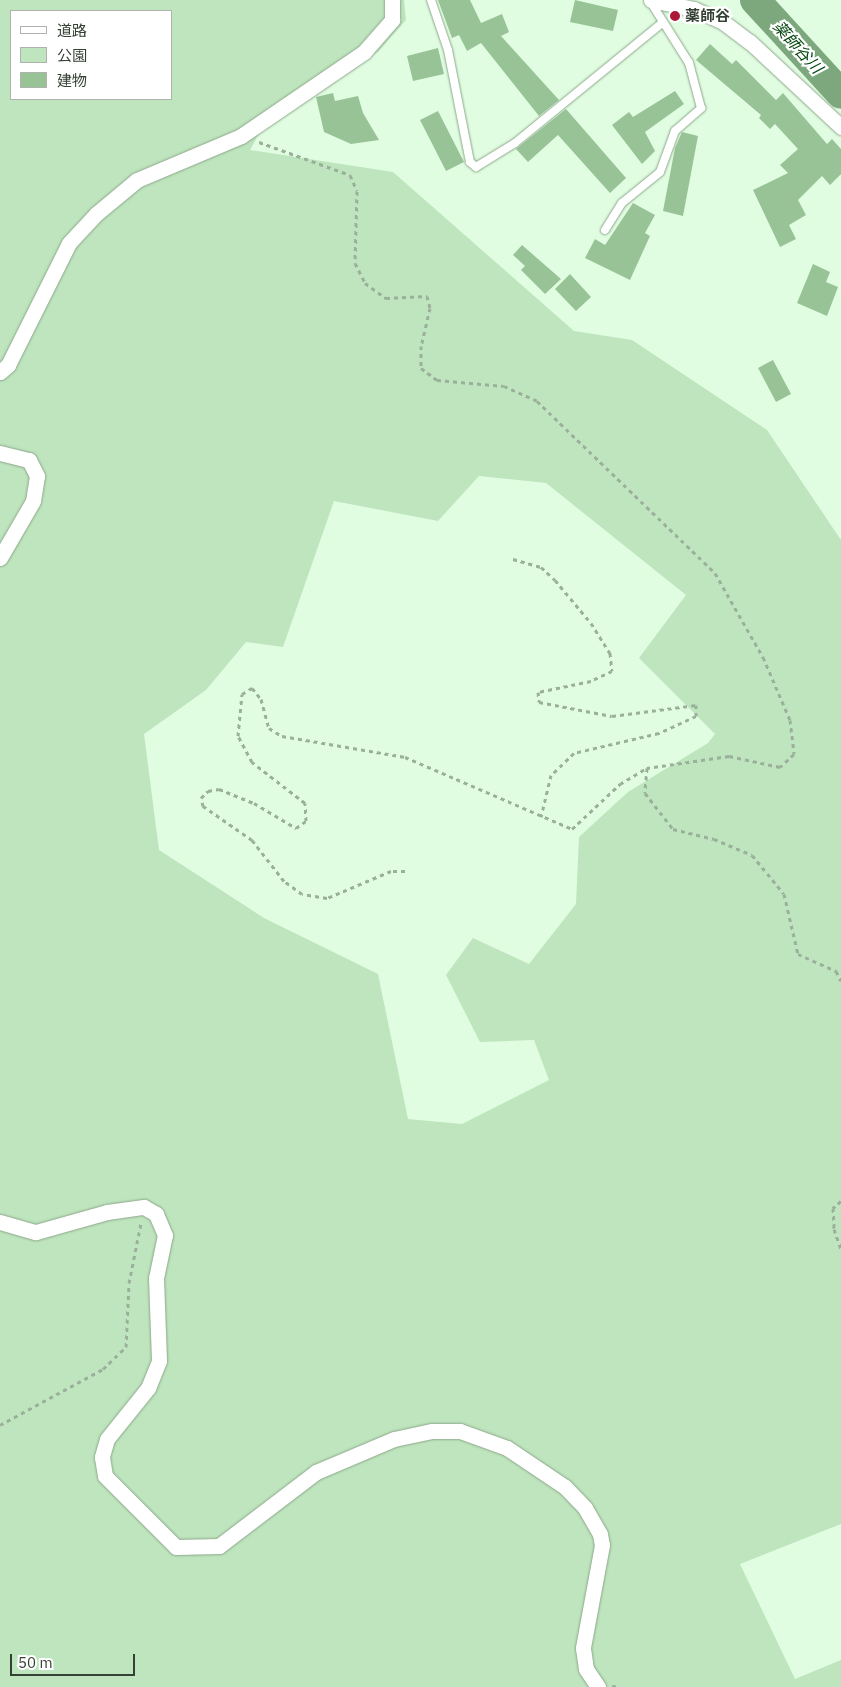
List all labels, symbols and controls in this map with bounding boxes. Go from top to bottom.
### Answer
place label: 薬師谷 [685,7,730,25]
legend [10,10,172,100]
marker: 薬師谷 [669,10,681,22]
water label: 薬師谷川 [769,17,827,77]
text: 道路 [57,21,87,40]
text: 公園 [57,46,87,65]
text: 建物 [57,71,87,90]
scale bar [12,1644,138,1676]
text: 50 m [18,1653,53,1672]

